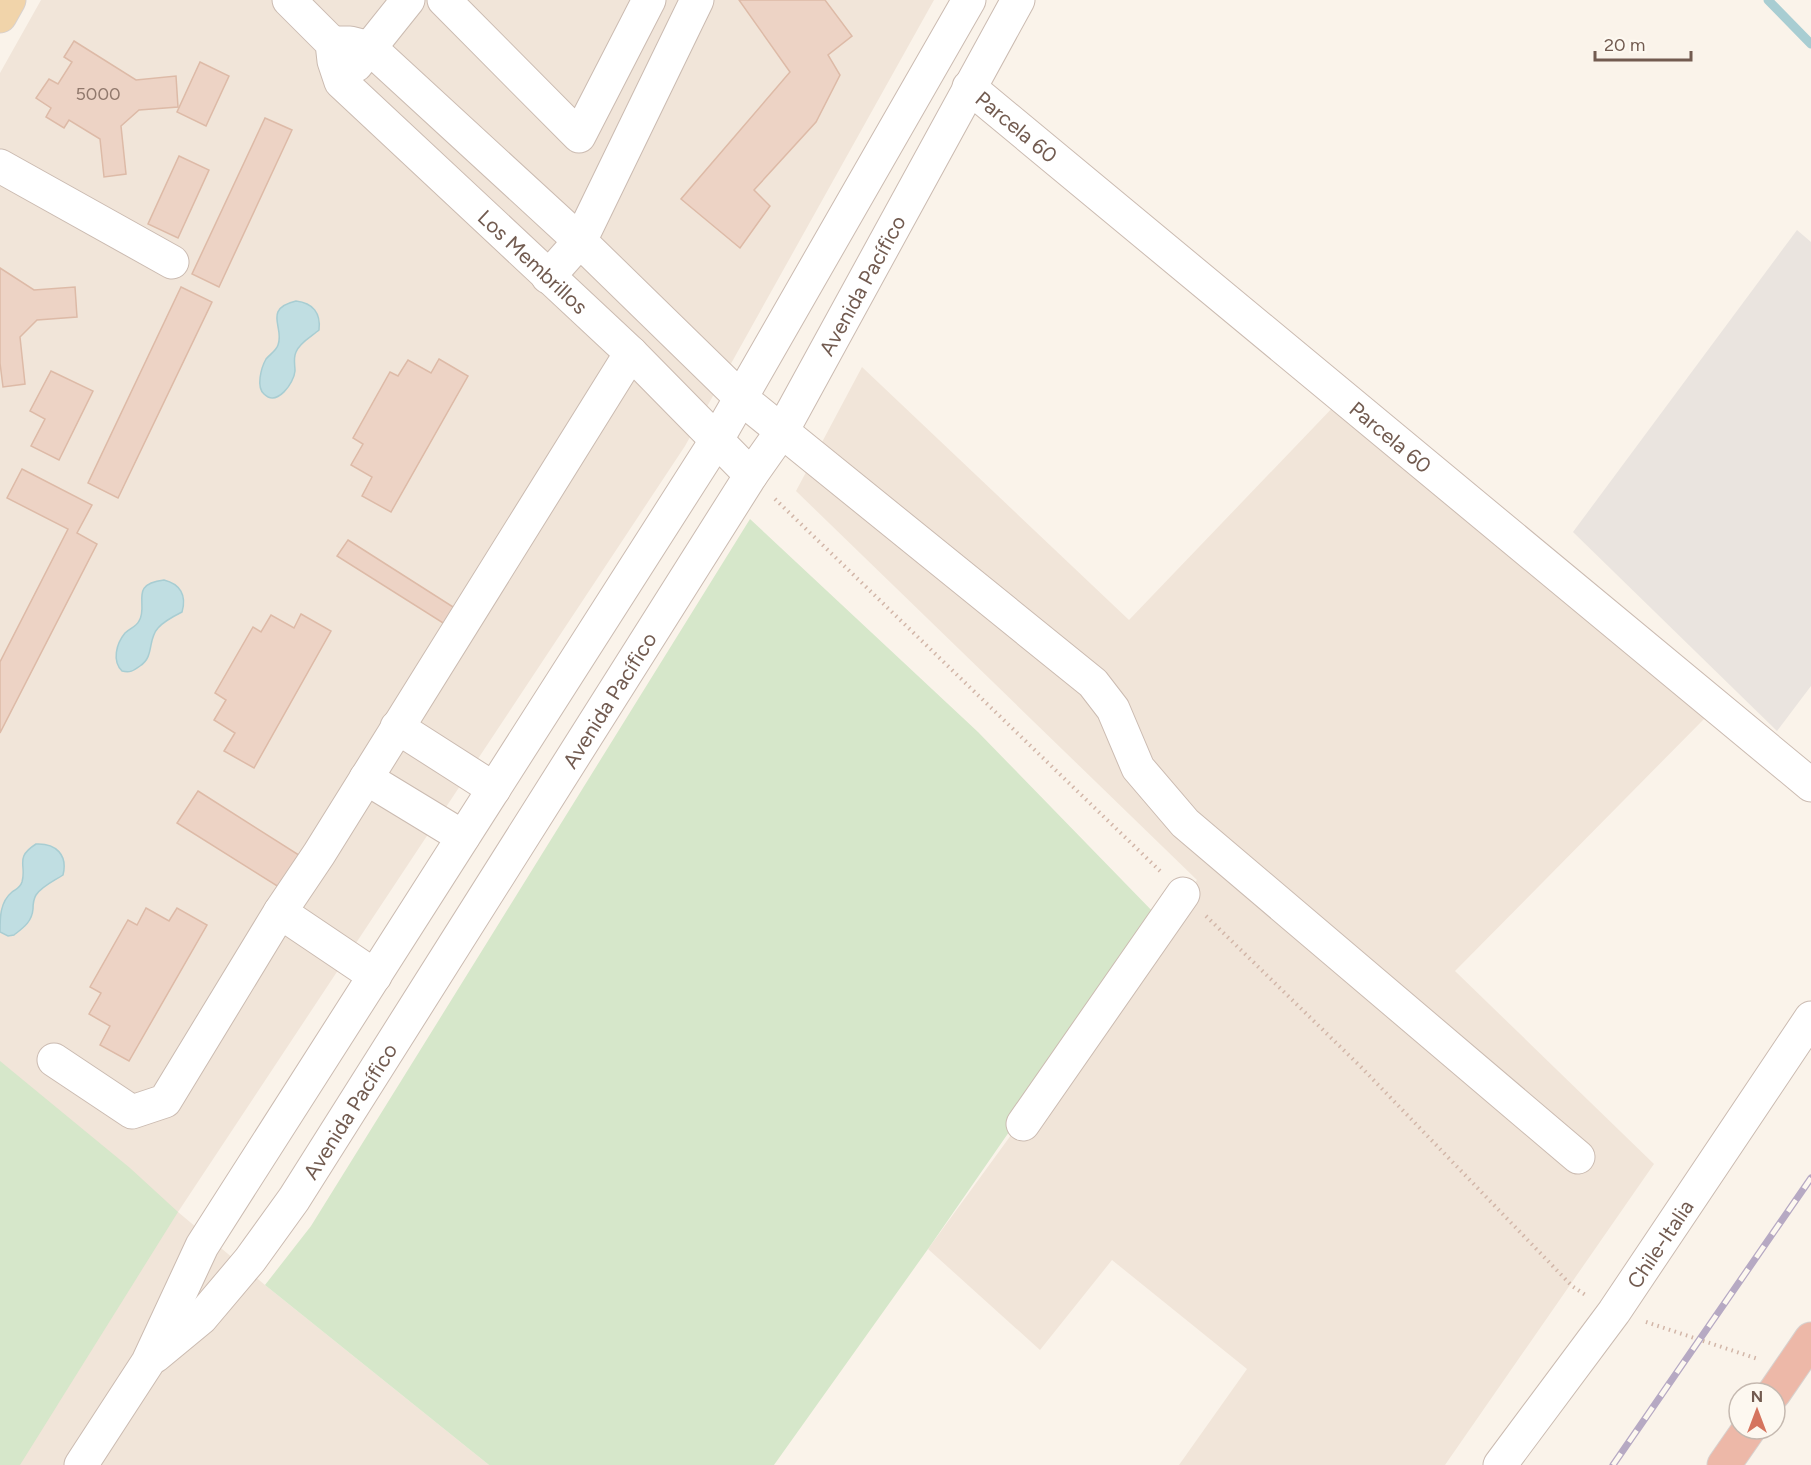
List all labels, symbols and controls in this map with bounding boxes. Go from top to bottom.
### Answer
scale bar [1595,24,1691,62]
text: 20 m [1604,34,1645,56]
house number: 5000 [76,83,120,105]
street label: Parcela 60 [971,86,1063,168]
street label: Los Membrillos [473,204,593,319]
street label: Avenida Pacífico [813,211,910,360]
street label: Parcela 60 [1345,396,1437,478]
street label: Avenida Pacífico [557,627,661,773]
street label: Avenida Pacífico [297,1038,402,1184]
street label: Chile-Italia [1621,1195,1698,1293]
north arrow [1727,1381,1787,1441]
text: N [1751,1387,1763,1406]

